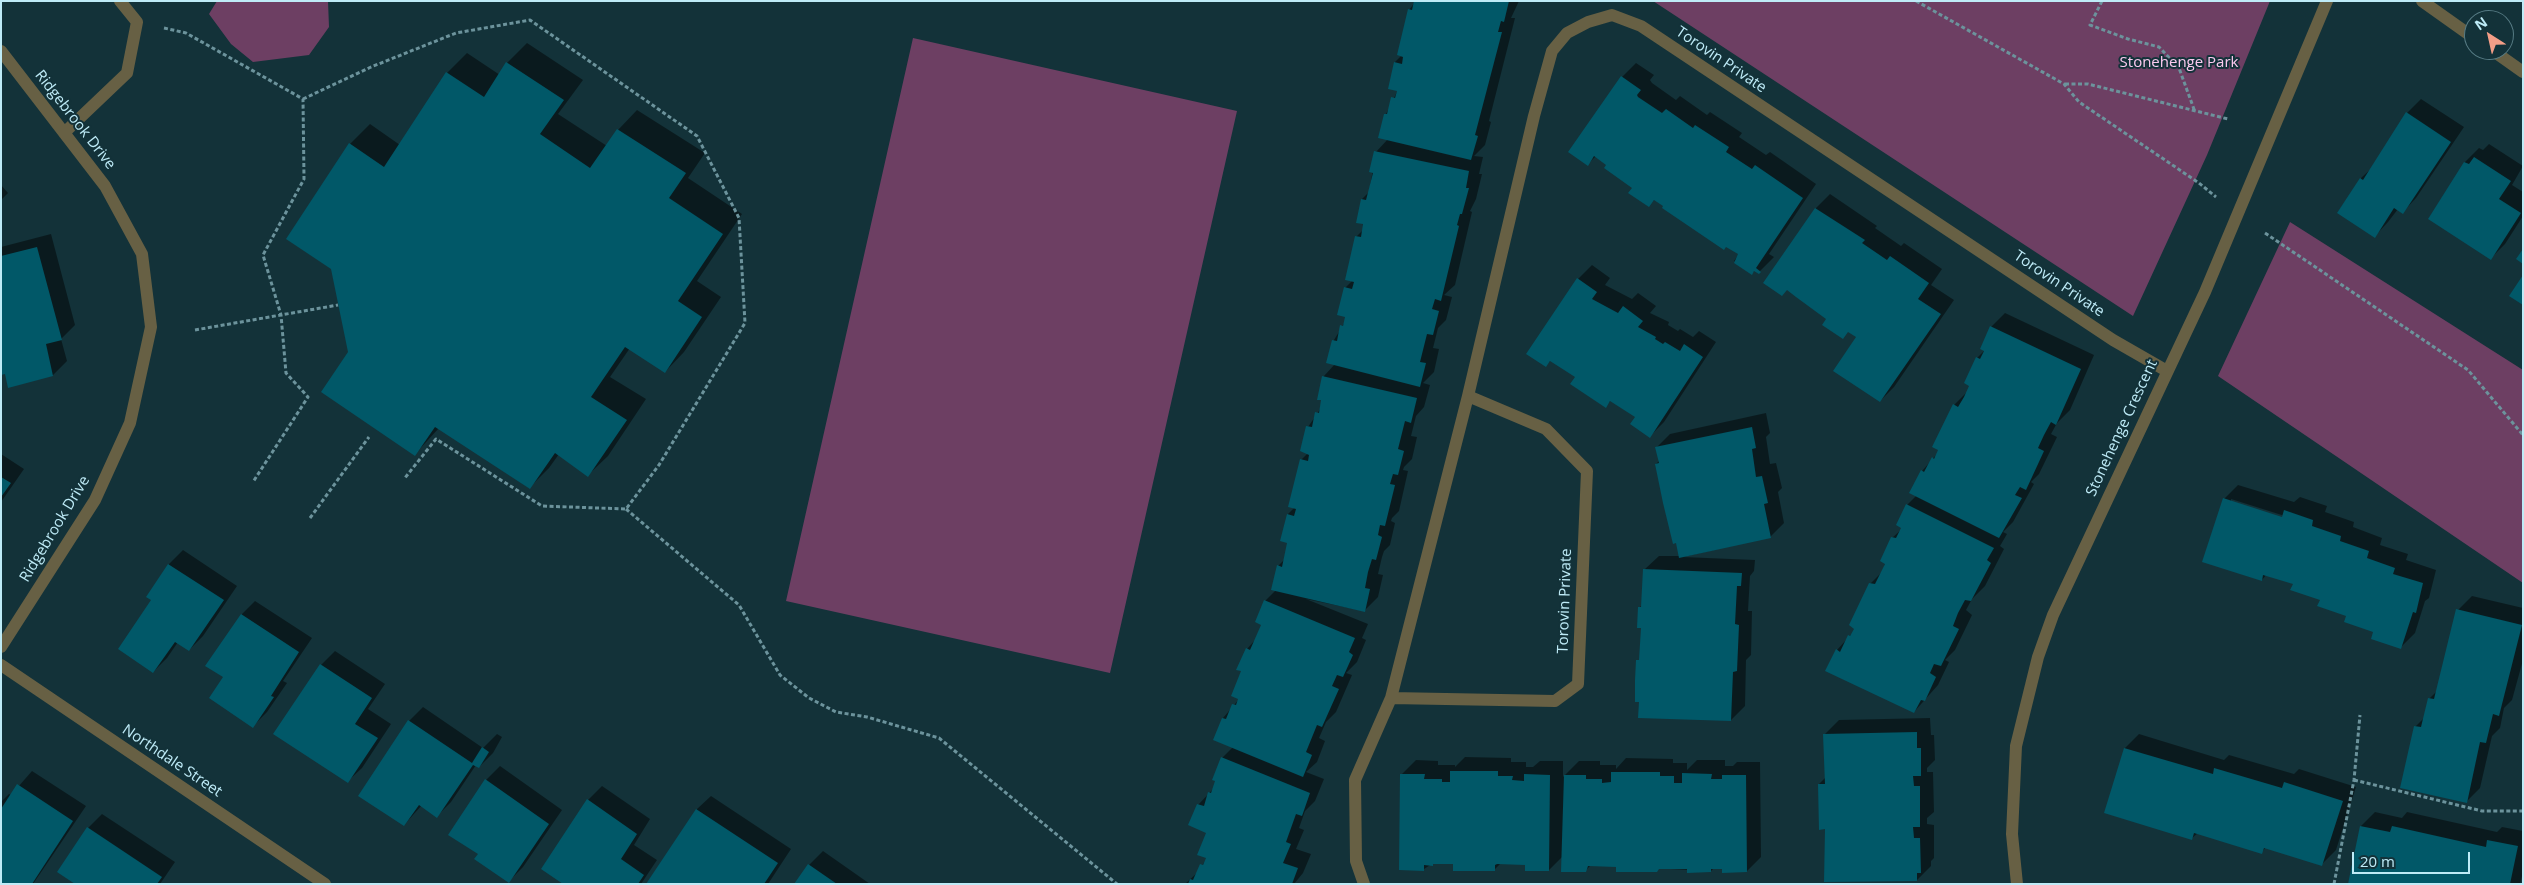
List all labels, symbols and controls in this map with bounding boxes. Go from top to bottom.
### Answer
north arrow [2464,10,2514,60]
text: N [2471,12,2491,34]
street label: Torovin Private [1672,23,1770,97]
park label: Stonehenge Park [2120,54,2238,72]
street label: Ridgebrook Drive [31,67,119,173]
street label: Torovin Private [2010,247,2108,321]
street label: Stonehenge Crescent [2082,357,2162,499]
street label: Ridgebrook Drive [16,473,94,585]
street label: Torovin Private [1554,548,1576,654]
street label: Northdale Street [119,721,225,801]
scale bar [2354,842,2472,874]
text: 20 m [2360,851,2395,871]

